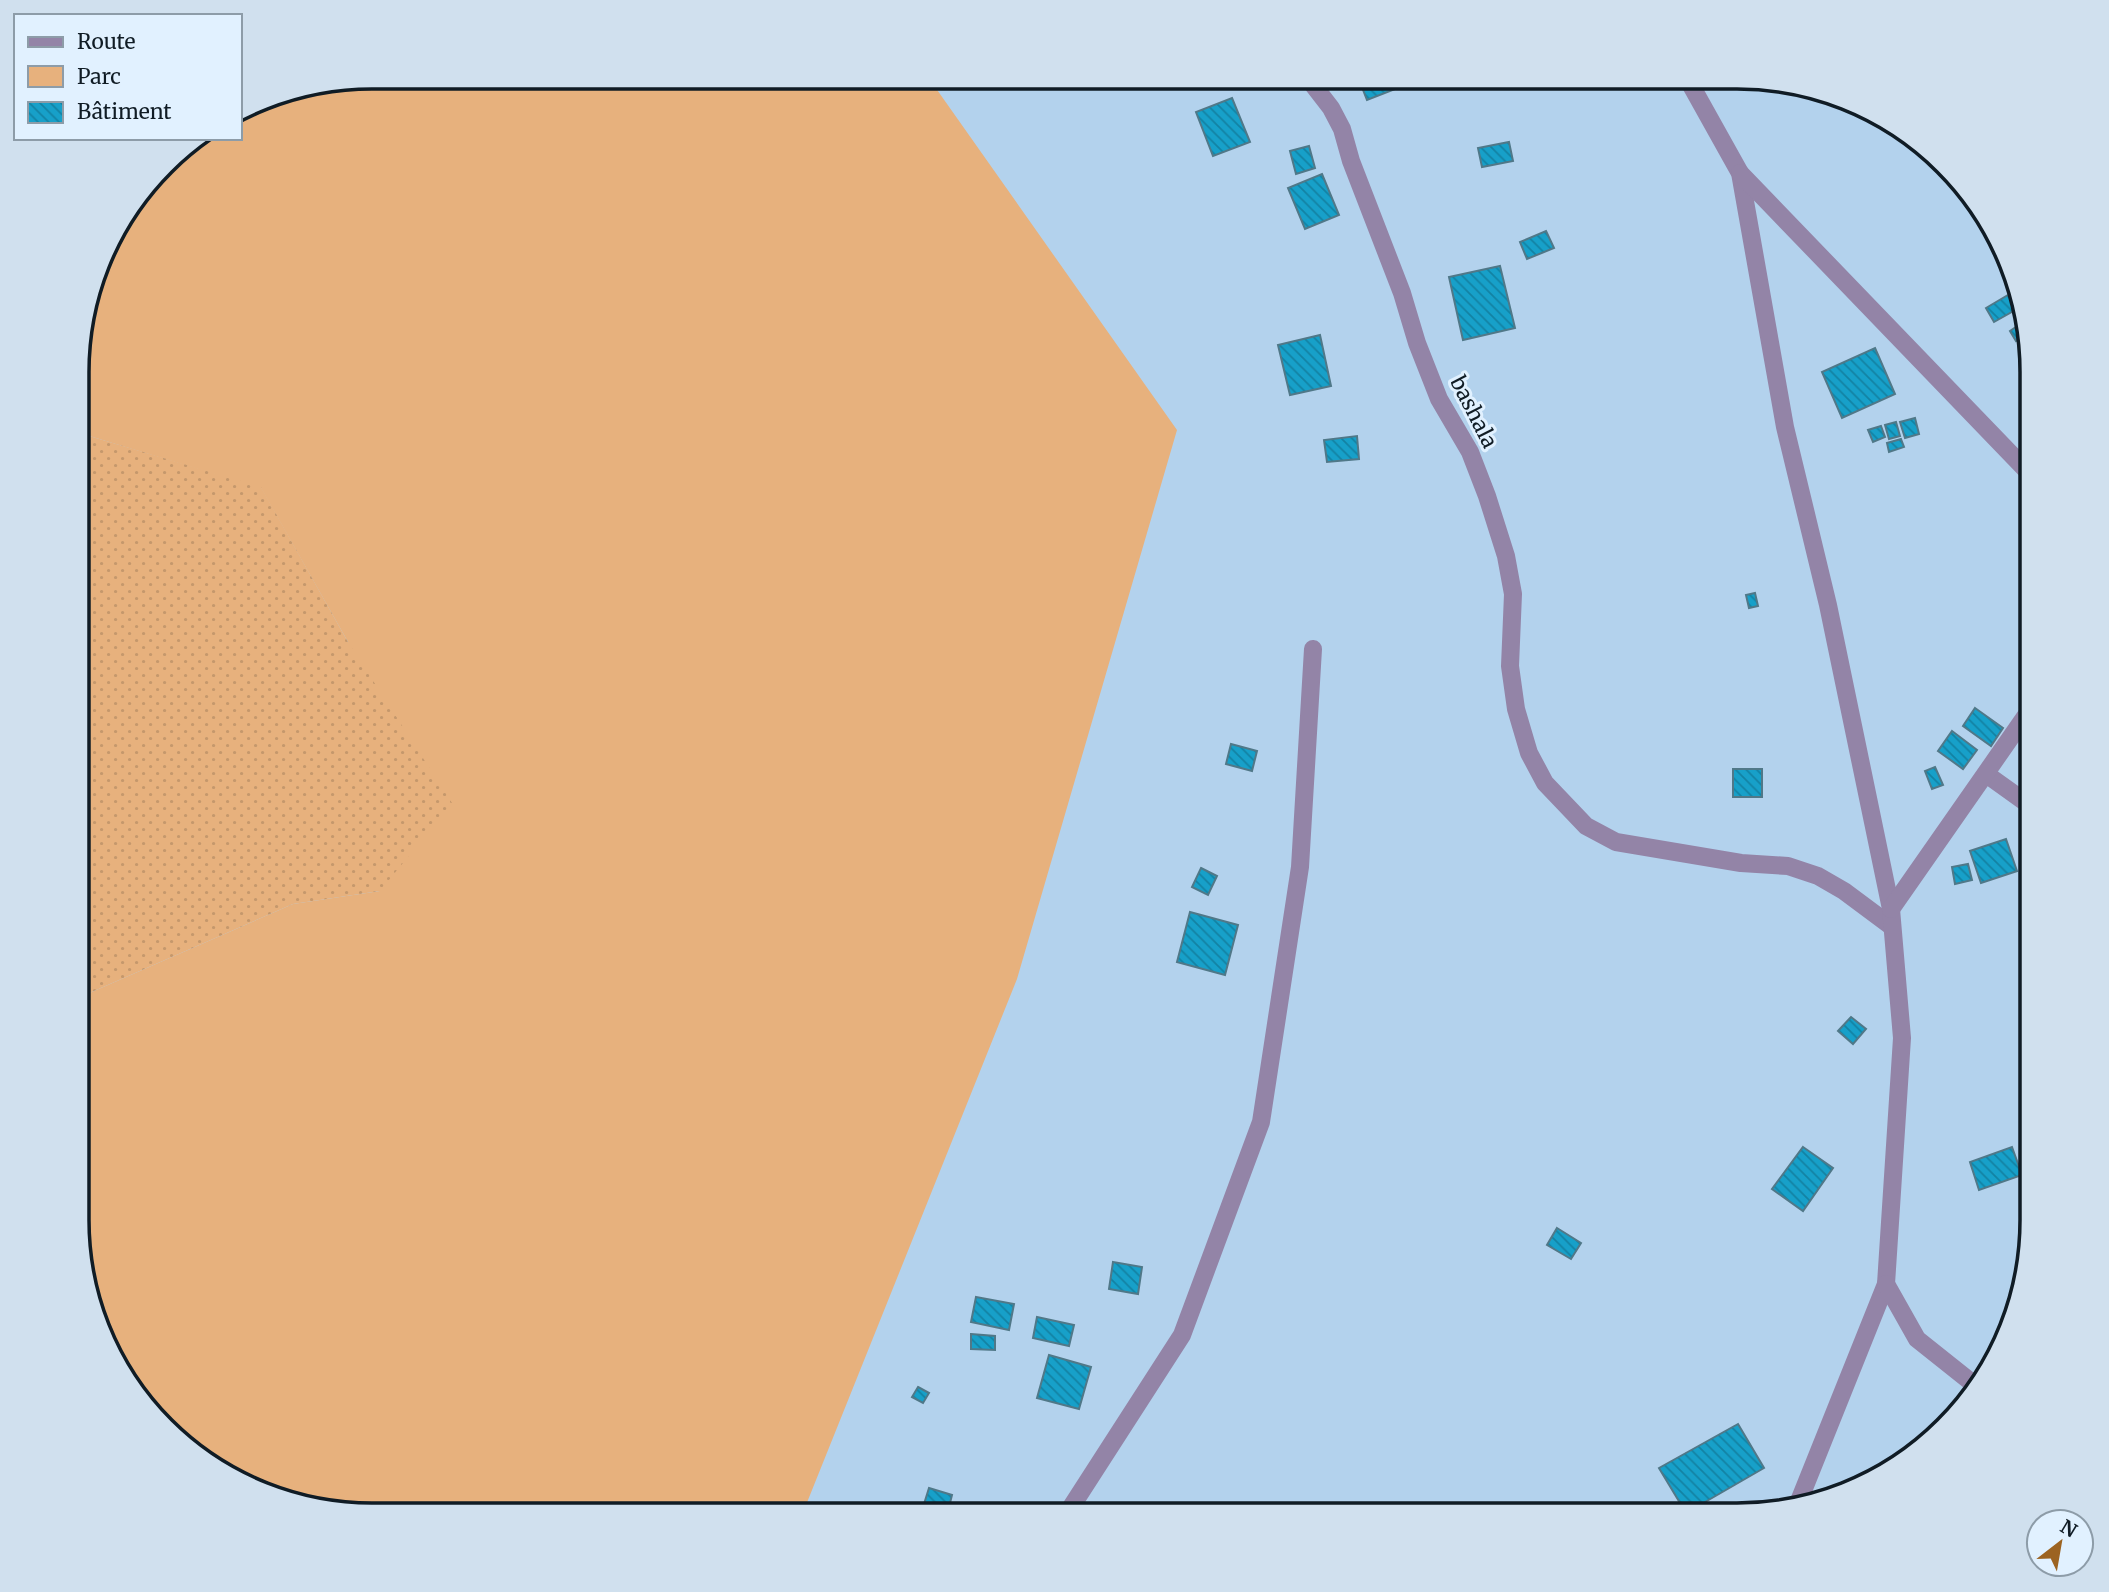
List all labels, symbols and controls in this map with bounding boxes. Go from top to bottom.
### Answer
legend [14,14,242,140]
text: Route [77,28,135,55]
text: Parc [77,63,121,90]
text: Bâtiment [77,98,171,125]
street label: bashala [1444,371,1504,453]
north arrow [2025,1508,2095,1578]
text: N [2056,1514,2081,1543]

